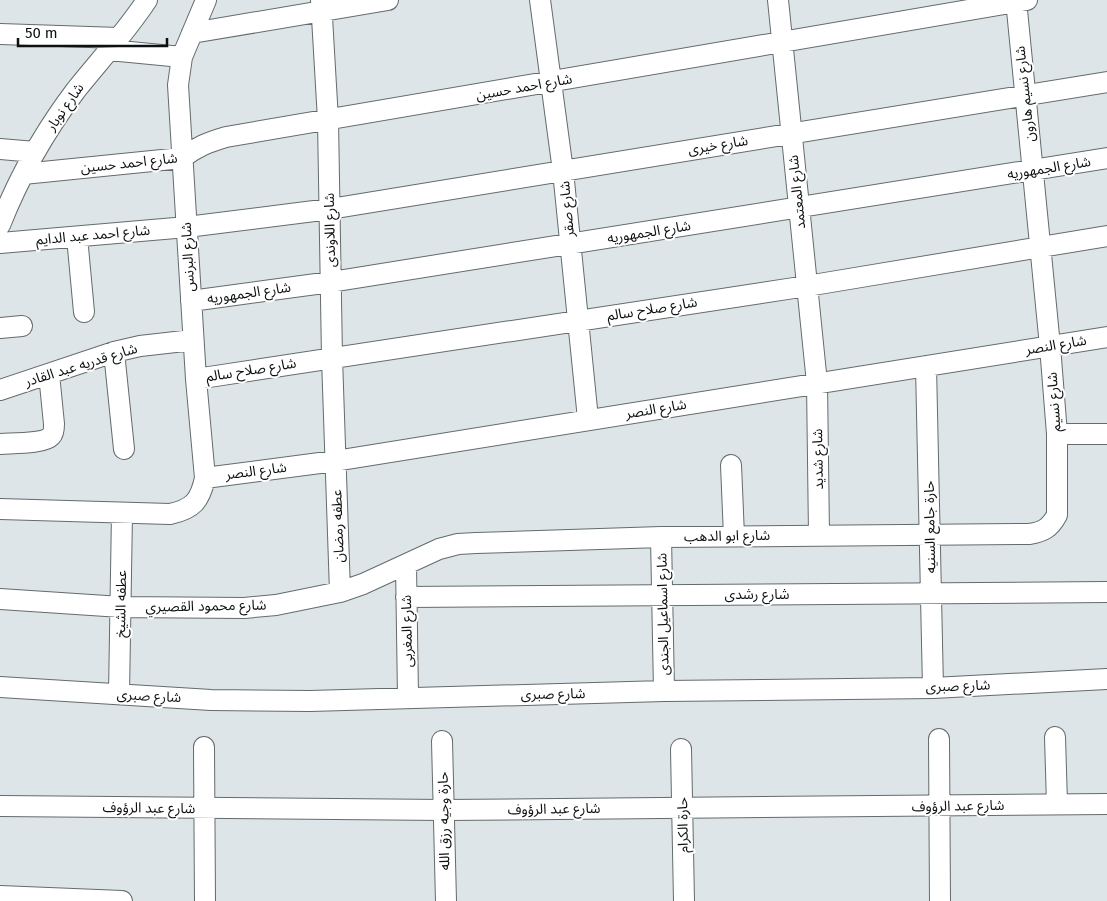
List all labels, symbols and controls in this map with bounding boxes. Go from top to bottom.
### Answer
scale bar [18,15,166,47]
text: 50 m [25,24,58,42]
street label: شارع نسيم هارون [1011,45,1040,143]
street label: شارع احمد حسين [475,70,574,106]
street label: شارع نوبار [42,80,89,136]
street label: شارع خيرى [687,132,750,160]
street label: شارع احمد حسين [80,149,179,179]
street label: شارع الجمهوريه [1006,153,1092,185]
street label: شارع المعتمد [785,154,811,230]
street label: شارع صقر [556,180,580,239]
street label: شارع اللاوندى [321,193,341,267]
street label: شارع الجمهوريه [606,217,692,249]
street label: شارع احمد عبد الدايم [35,222,151,250]
street label: شارع البرنس [178,222,200,292]
street label: شارع الجمهوريه [206,279,292,309]
street label: شارع صلاح سالم [606,293,699,327]
street label: شارع النصر [1023,332,1088,360]
street label: شارع قدريه عبد القادر [22,340,140,392]
street label: شارع صلاح سالم [205,354,298,388]
street label: شارع نسيم [1043,371,1067,432]
street label: شارع النصر [623,396,688,424]
street label: شارع شديد [809,428,829,490]
street label: شارع النصر [223,459,288,485]
street label: حارة جامع السنيه [921,480,941,574]
street label: عطفه رمضان [328,489,348,563]
street label: شارع ابو الدهب [684,527,770,547]
street label: شارع اسماعيل الجندى [653,553,675,675]
street label: عطفه الشيخ [112,570,132,638]
street label: شارع رشدى [725,586,789,605]
street label: شارع المغربى [398,595,418,667]
street label: شارع محمود القصيري [145,596,267,618]
street label: شارع صبرى [925,676,991,698]
street label: شارع صبرى [521,685,586,705]
street label: شارع صبرى [116,686,182,708]
street label: حارة وجيه رزق الله [435,771,453,871]
street label: حارة الكرام [674,797,694,853]
street label: شارع عبد الرؤوف [911,797,1005,817]
street label: شارع عبد الرؤوف [102,799,196,819]
street label: شارع عبد الرؤوف [507,800,601,820]

